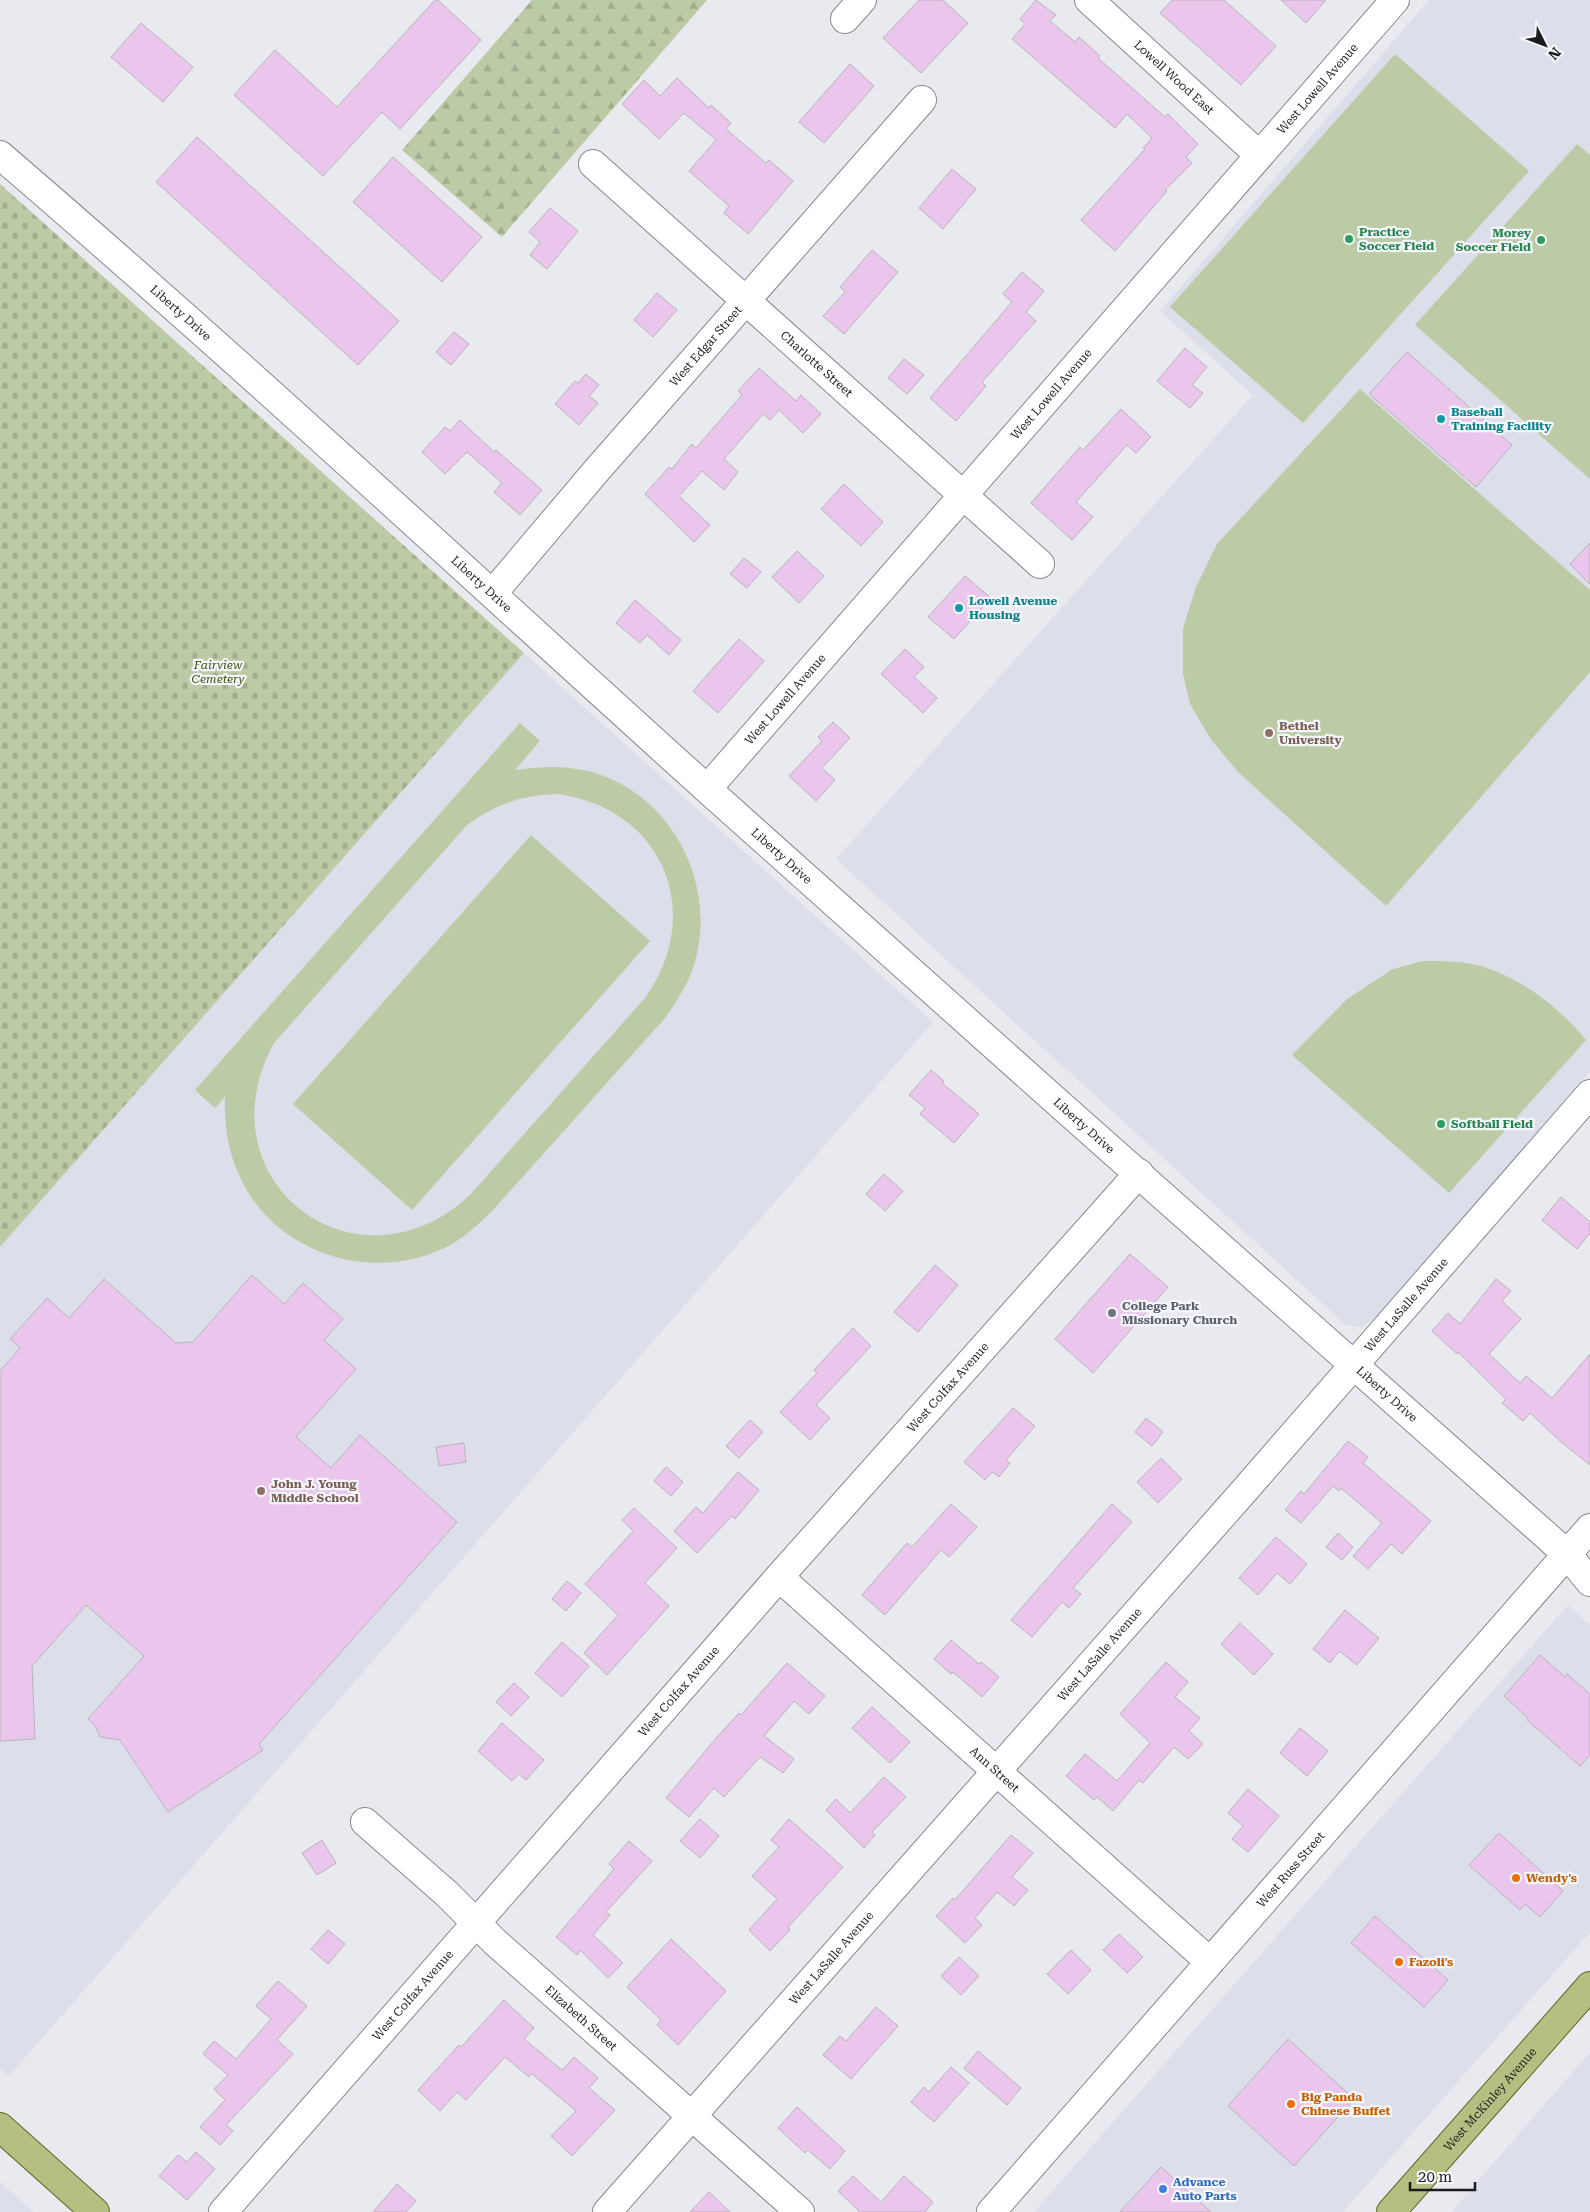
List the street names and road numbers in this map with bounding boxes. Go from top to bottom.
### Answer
street label: Lowell Wood East [1131,38,1217,118]
street label: West Lowell Avenue [1274,40,1361,137]
street label: Liberty Drive [147,282,214,344]
street label: West Edgar Street [667,303,745,389]
street label: Charlotte Street [778,328,856,400]
street label: West Lowell Avenue [1008,345,1095,442]
street label: Liberty Drive [448,553,515,616]
street label: West Lowell Avenue [742,651,829,748]
street label: Liberty Drive [748,825,815,887]
street label: Liberty Drive [1050,1095,1117,1157]
street label: West LaSalle Avenue [1362,1255,1451,1355]
street label: West Colfax Avenue [904,1339,992,1435]
street label: Liberty Drive [1353,1364,1421,1425]
street label: West LaSalle Avenue [1055,1605,1145,1704]
street label: West Colfax Avenue [636,1643,722,1739]
street label: Ann Street [967,1744,1022,1796]
street label: West Russ Street [1254,1829,1328,1910]
street label: West LaSalle Avenue [787,1908,877,2007]
street label: West Colfax Avenue [369,1947,456,2043]
street label: Elizabeth Street [542,1983,620,2054]
street label: West McKinley Avenue [1441,2045,1540,2154]

